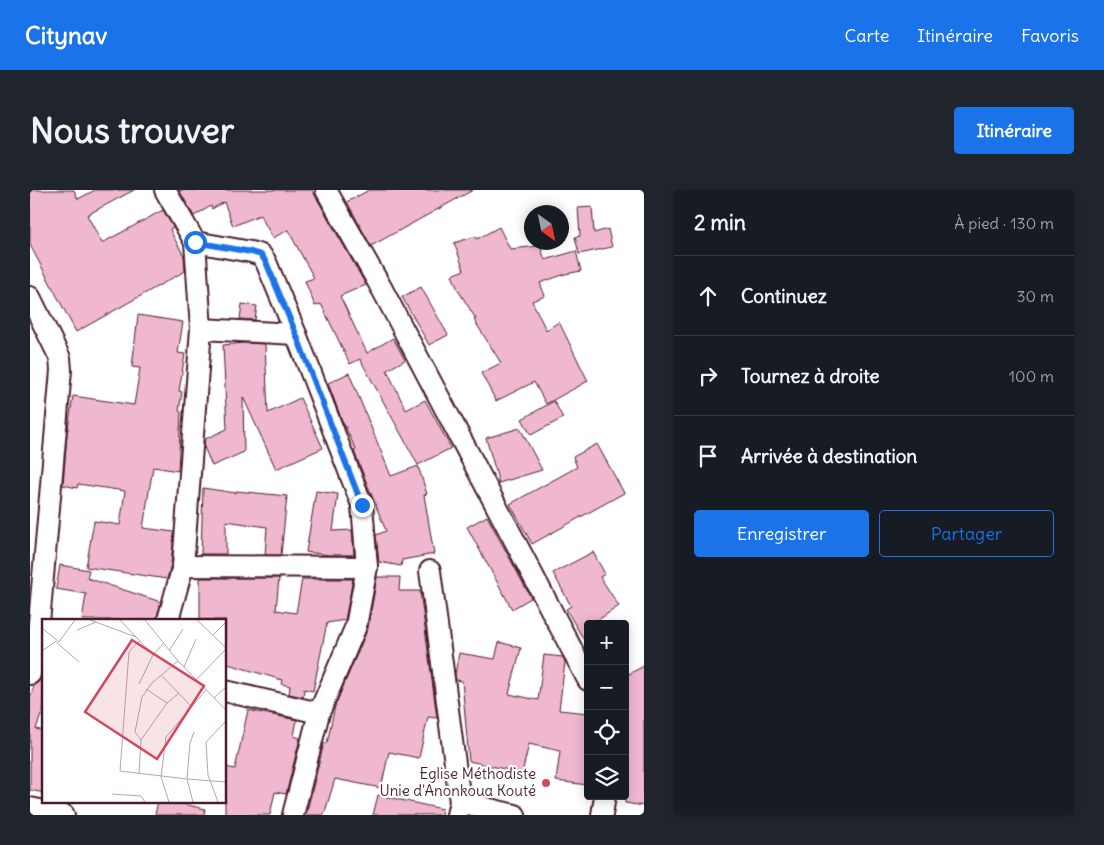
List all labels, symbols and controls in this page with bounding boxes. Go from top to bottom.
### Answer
text: Citynav [25,20,107,50]
text: Carte [844,24,889,47]
text: Itinéraire [917,24,993,47]
text: Favoris [1021,24,1079,47]
button: Itinéraire [954,107,1074,154]
text: Nous trouver [30,108,234,152]
north arrow [524,205,569,250]
text: 2 min [694,209,746,236]
text: À pied · 130 m [954,213,1054,233]
route start [184,231,207,254]
icon: ahead [694,282,722,310]
text: Continuez [741,284,827,308]
text: 30 m [1017,286,1054,306]
icon: right [694,362,722,390]
text: Tournez à droite [741,364,880,388]
text: 100 m [1009,366,1054,386]
icon: arrive [694,442,722,470]
text: Arrivée à destination [741,444,917,468]
route end [351,494,374,517]
button: Enregistrer [694,510,869,557]
button: Partager [879,510,1054,557]
inset map [42,619,226,802]
map controls [584,620,629,800]
button: + [584,620,629,665]
button: − [584,665,629,710]
button: locate [584,710,629,755]
button: layers [584,755,629,800]
place label: Eglise Méthodiste Unie d'Anonkoua Kouté [380,764,536,800]
marker: Eglise Méthodiste Unie d'Anonkoua Kouté [540,777,552,789]

